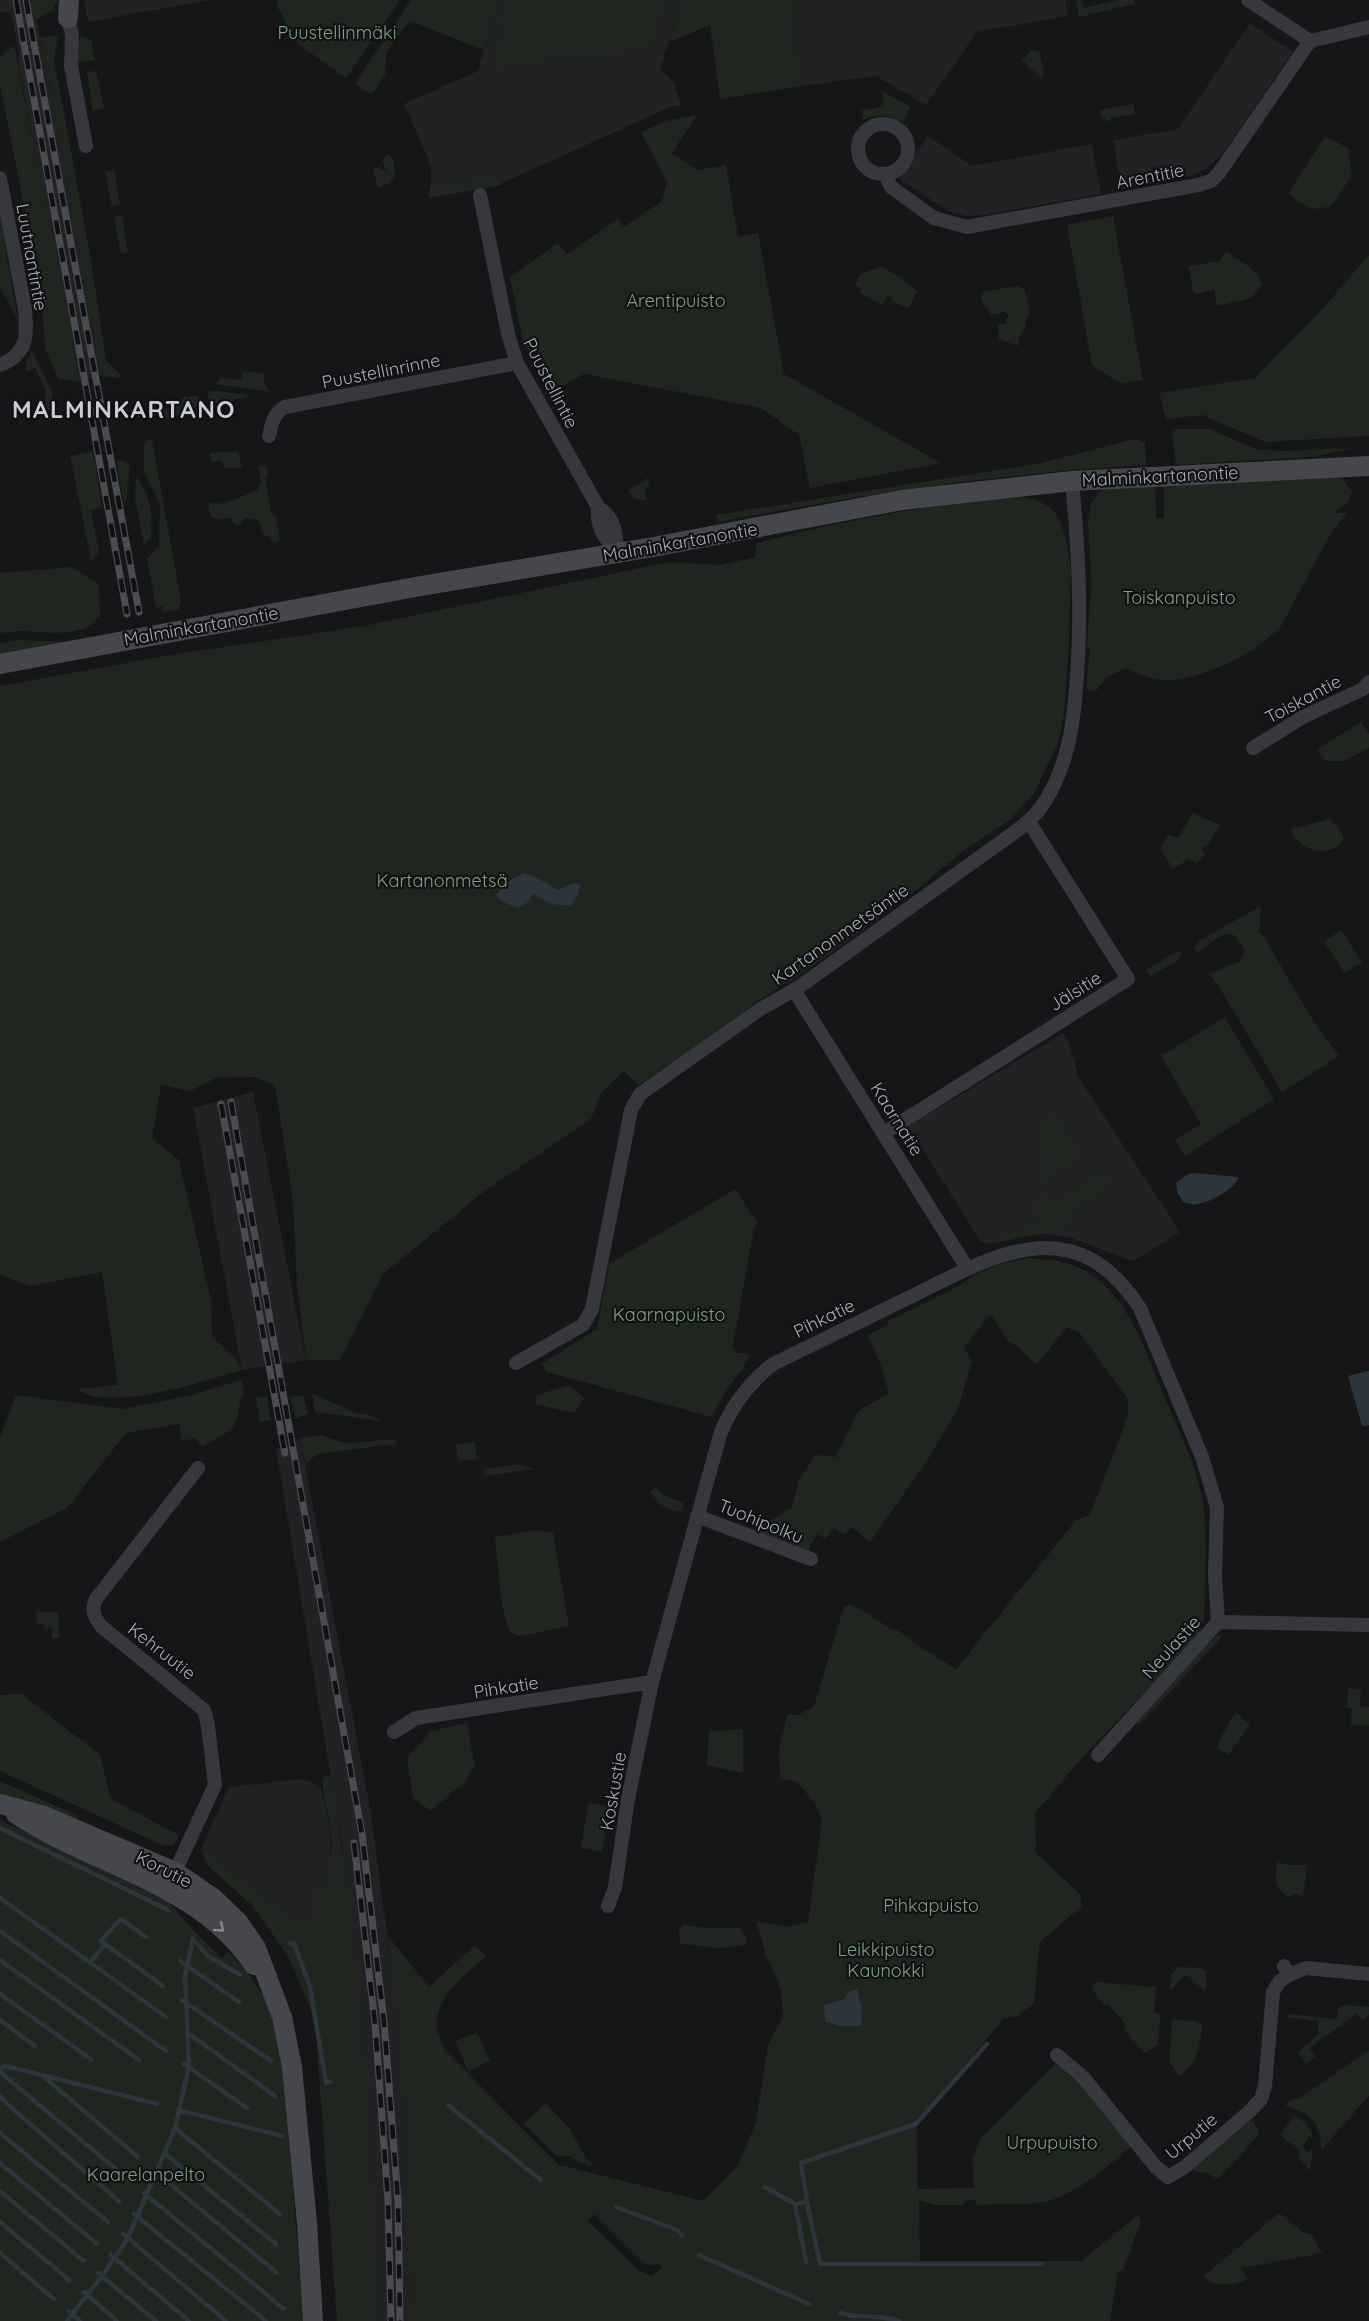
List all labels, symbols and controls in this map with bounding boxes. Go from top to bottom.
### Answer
park label: Puustellinmäki [277,21,397,44]
street label: Arentitie [1114,158,1186,194]
street label: Luutnantintie [11,202,53,312]
park label: Arentipuisto [626,289,726,312]
street label: Puustellintie [518,334,584,432]
street label: Puustellinrinne [320,348,442,394]
district label: MALMINKARTANO [12,394,236,424]
street label: Malminkartanontie [1081,460,1239,492]
street label: Malminkartanontie [601,517,759,567]
park label: Toiskanpuisto [1122,586,1236,609]
street label: Malminkartanontie [122,601,280,651]
street label: Toiskantie [1261,669,1345,729]
park label: Kartanonmetsä [376,869,508,892]
street label: Kartanonmetsäntie [767,878,913,990]
street label: Jälsitie [1044,966,1106,1016]
street label: Kaarnatie [865,1078,929,1160]
street label: Pihkatie [790,1293,858,1343]
park label: Kaarnapuisto [613,1303,725,1326]
street label: Tuohipolku [715,1494,807,1548]
street label: Neulastie [1137,1611,1205,1683]
street label: Kehruutie [124,1617,200,1685]
street label: Pihkatie [472,1671,540,1703]
street label: Koskustie [595,1750,631,1832]
street label: Korutie [132,1845,196,1893]
park label: Pihkapuisto [883,1894,979,1917]
one-way arrow [213,1920,224,1931]
park label: Leikkipuisto Kaunokki [838,1938,934,1982]
street label: Urputie [1160,2108,1222,2164]
park label: Urpupuisto [1006,2131,1098,2154]
park label: Kaarelanpelto [87,2163,205,2186]

